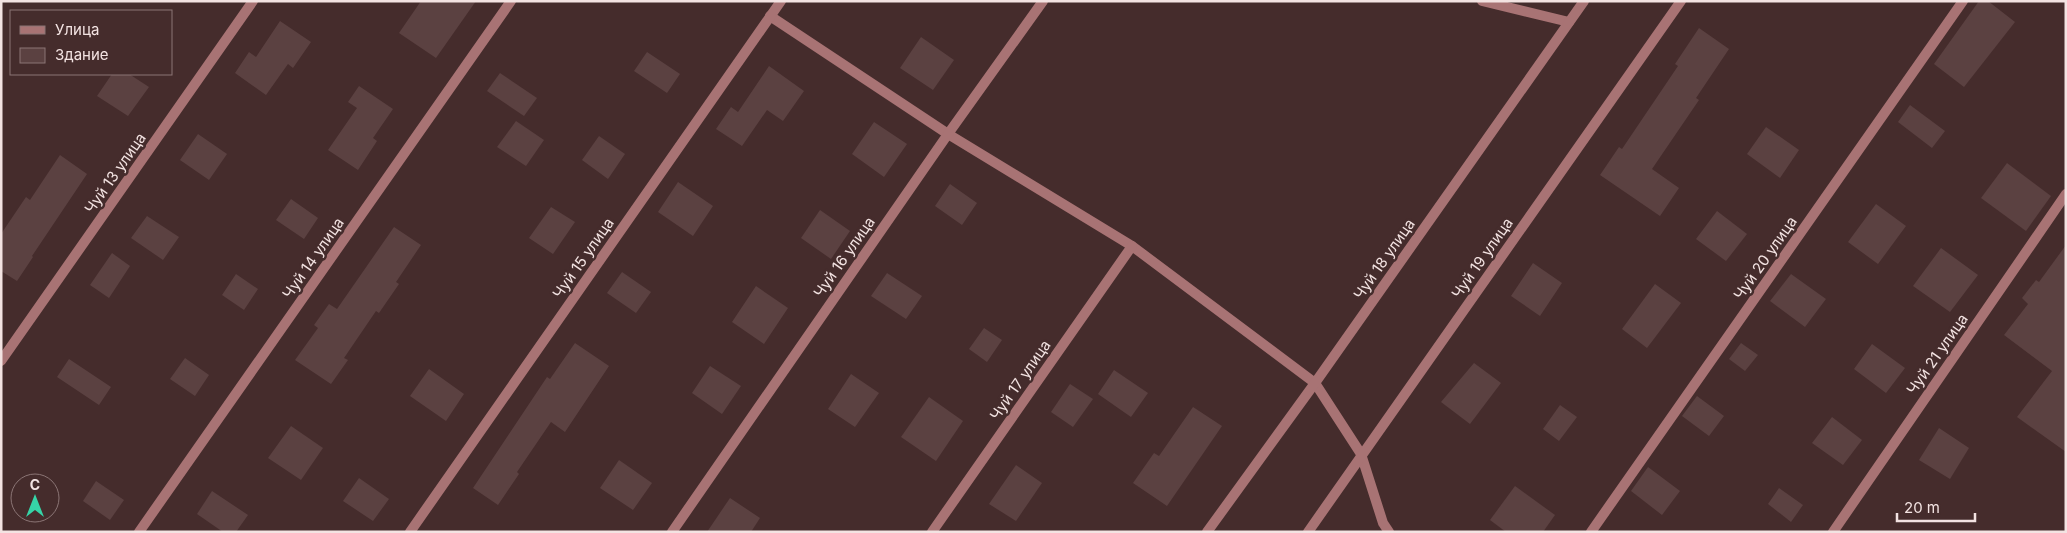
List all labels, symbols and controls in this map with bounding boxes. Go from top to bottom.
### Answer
legend [10,10,172,75]
text: Улица [55,20,99,39]
text: Здание [55,45,109,64]
street label: Чуй 13 улица [80,129,150,217]
street label: Чуй 16 улица [809,213,879,301]
street label: Чуй 20 улица [1729,213,1801,303]
street label: Чуй 14 улица [278,214,348,302]
street label: Чуй 15 улица [548,214,618,302]
street label: Чуй 19 улица [1447,214,1517,302]
street label: Чуй 18 улица [1349,215,1419,303]
street label: Чуй 21 улица [1902,310,1972,398]
street label: Чуй 17 улица [985,336,1055,424]
north arrow [10,473,60,523]
text: С [30,476,40,493]
scale bar [1897,490,1974,522]
text: 20 m [1904,498,1940,517]

